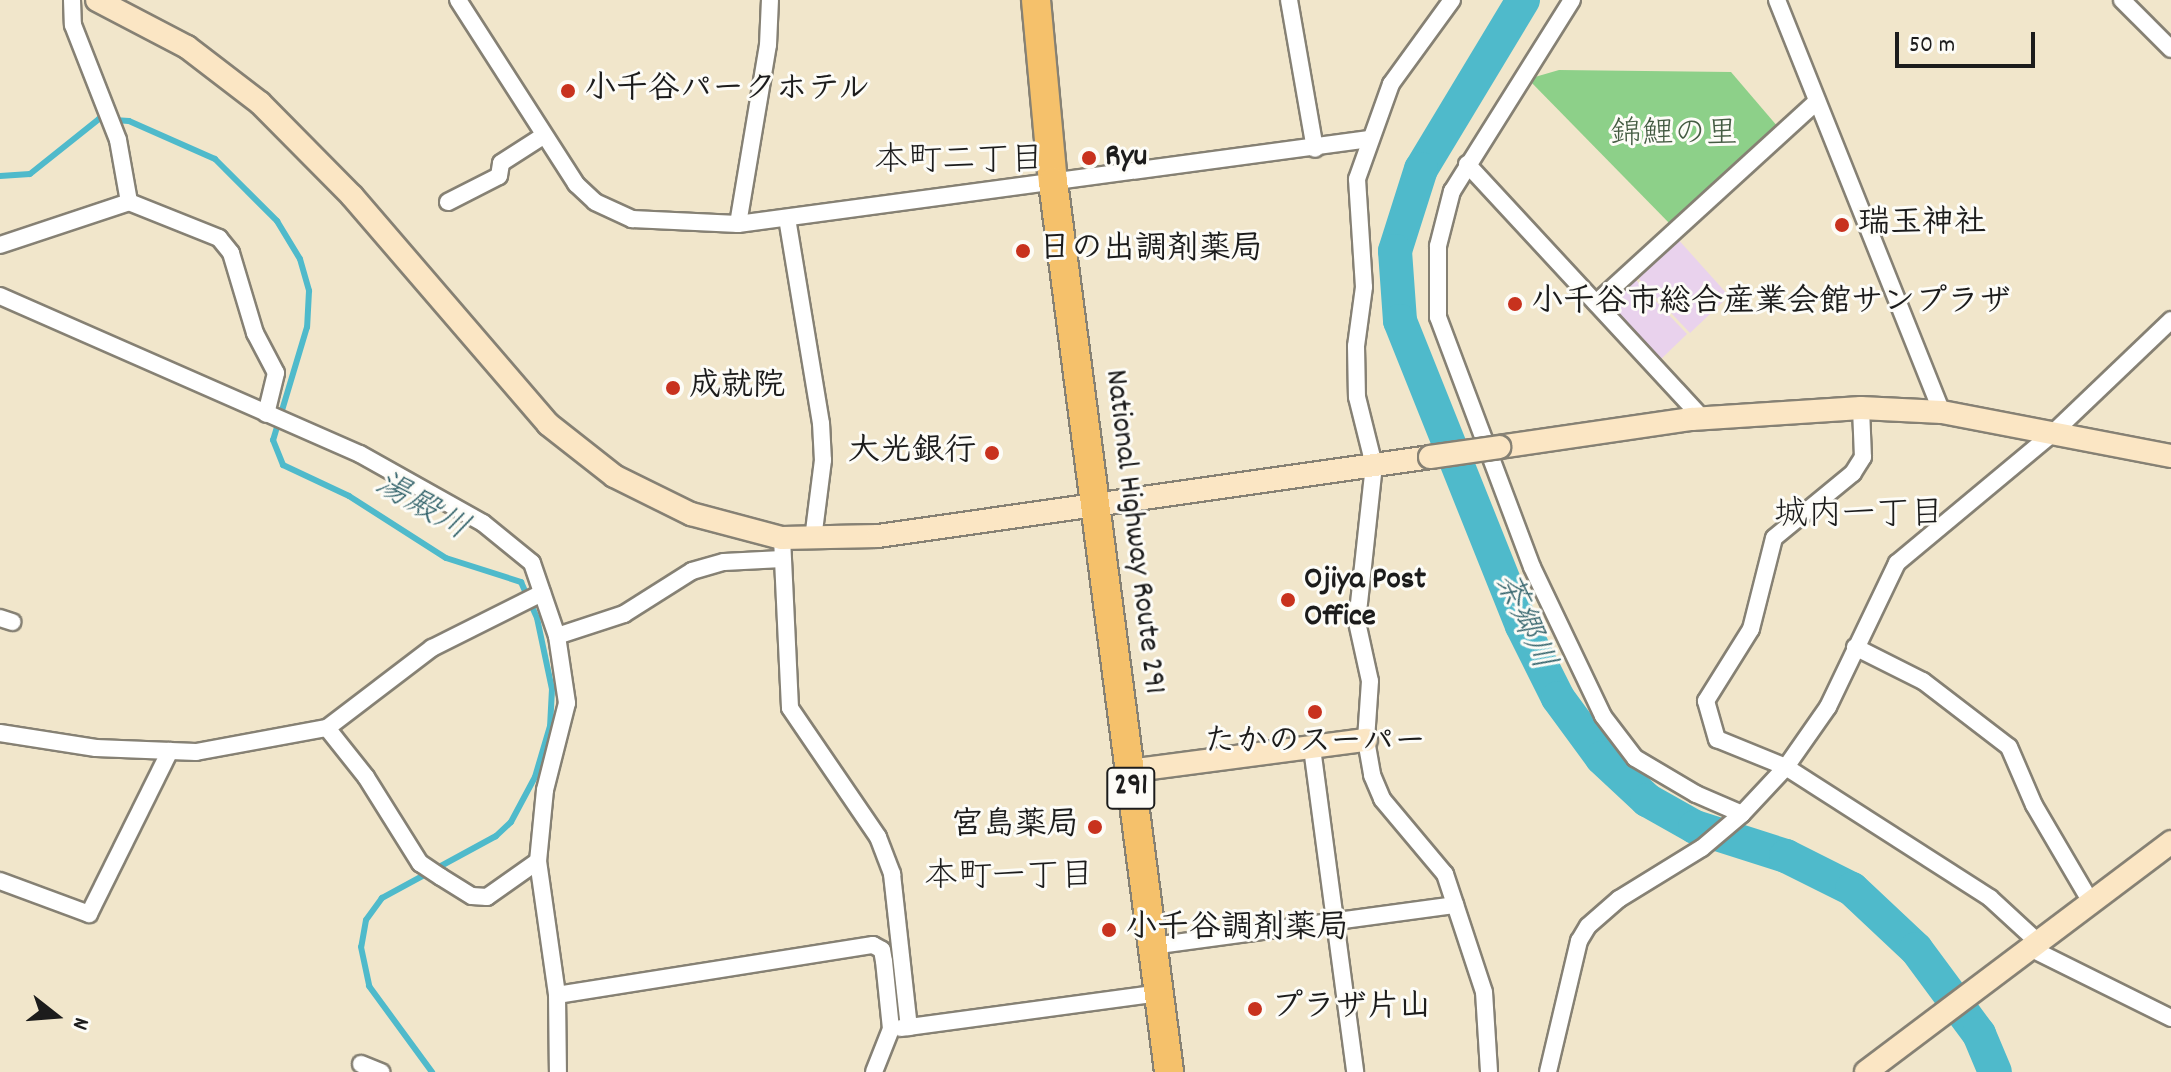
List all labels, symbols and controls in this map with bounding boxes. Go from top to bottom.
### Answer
scale bar [1899,16,2039,66]
text: 50 m [1909,29,1955,63]
place label: 小千谷パークホテル [584,72,872,110]
marker: 小千谷パークホテル [559,82,577,100]
park label: 錦鯉の里 [1610,117,1738,155]
place label: Ryu [1105,139,1147,177]
district label: 本町二丁目 [874,143,1044,183]
marker: Ryu [1080,149,1098,167]
place label: 瑞玉神社 [1858,206,1986,244]
marker: 瑞玉神社 [1833,216,1851,234]
place label: 日の出調剤薬局 [1039,232,1263,270]
marker: 日の出調剤薬局 [1014,242,1032,260]
place label: 小千谷市総合産業会館サンプラザ [1531,285,2011,323]
marker: 小千谷市総合産業会館サンプラザ [1506,295,1524,313]
street label: National Highway Route 291 [1094,368,1172,696]
place label: 成就院 [689,369,785,407]
marker: 成就院 [664,379,682,397]
place label: 大光銀行 [848,434,976,472]
marker: 大光銀行 [983,444,1001,462]
water label: 湯殿川 [367,465,475,551]
district label: 城内一丁目 [1774,497,1944,537]
place label: Ojiya Post Office [1304,563,1426,638]
water label: 茶郷川 [1484,567,1562,677]
marker: Ojiya Post Office [1279,591,1297,609]
marker: たかのスーパー [1306,703,1324,721]
place label: たかのスーパー [1204,725,1426,763]
road number: 291 [1105,762,1157,814]
place label: 宮島薬局 [951,808,1079,846]
marker: 宮島薬局 [1086,818,1104,836]
district label: 本町一丁目 [924,859,1094,899]
place label: 小千谷調剤薬局 [1125,911,1349,949]
marker: 小千谷調剤薬局 [1100,921,1118,939]
north arrow [16,976,96,1056]
place label: プラザ片山 [1271,990,1431,1028]
marker: プラザ片山 [1246,1000,1264,1018]
text: N [63,1013,96,1033]

